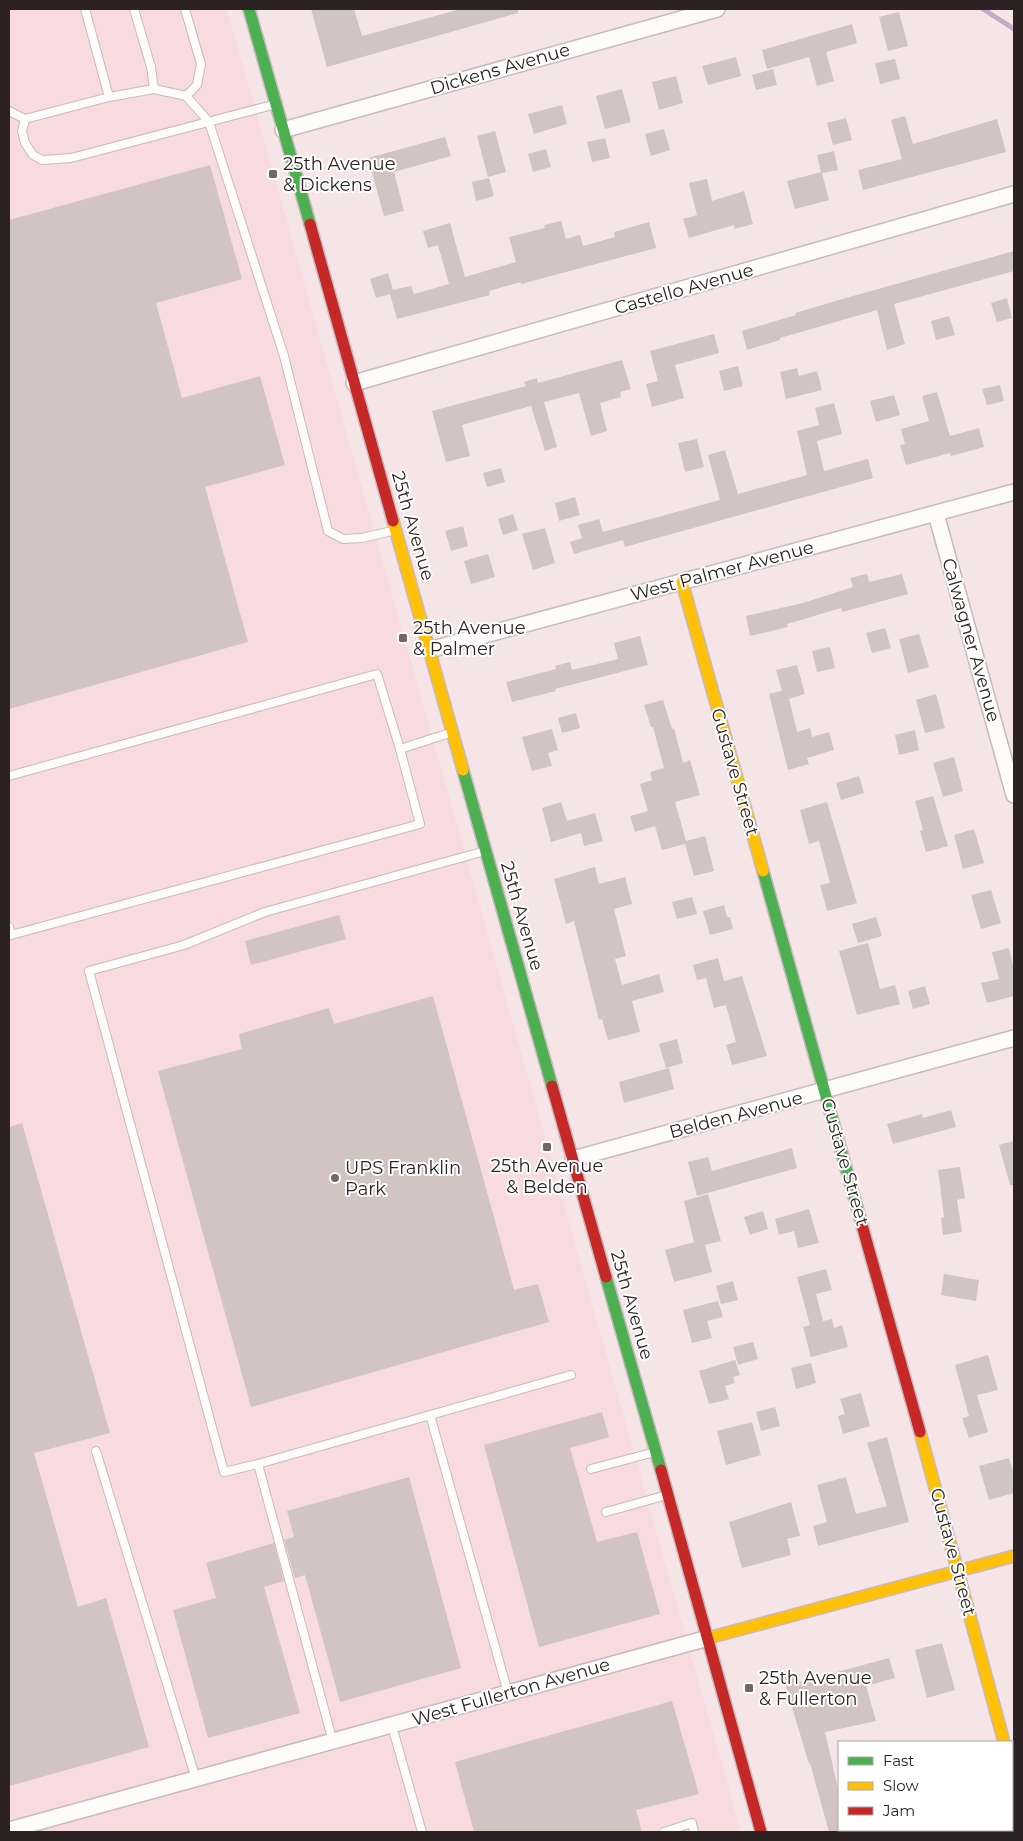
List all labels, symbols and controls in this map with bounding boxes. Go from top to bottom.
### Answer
street label: Dickens Avenue [427,38,573,99]
place label: 25th Avenue & Dickens [283,153,396,196]
marker: 25th Avenue & Dickens [267,168,279,180]
street label: Castello Avenue [612,259,756,319]
street label: 25th Avenue [387,469,439,583]
street label: West Palmer Avenue [628,536,816,606]
street label: Calwagner Avenue [937,556,1005,725]
place label: 25th Avenue & Palmer [413,617,526,660]
marker: 25th Avenue & Palmer [397,632,409,644]
street label: Gustave Street [706,706,764,838]
street label: 25th Avenue [496,859,548,973]
street label: Belden Avenue [667,1087,805,1143]
street label: Gustave Street [816,1096,874,1228]
marker: 25th Avenue & Belden [541,1141,553,1153]
place label: 25th Avenue & Belden [491,1155,603,1198]
place label: UPS Franklin Park [345,1157,461,1200]
marker: UPS Franklin Park [329,1172,341,1184]
street label: 25th Avenue [606,1248,658,1362]
street label: Gustave Street [925,1486,981,1618]
street label: West Fullerton Avenue [409,1653,613,1731]
place label: 25th Avenue & Fullerton [759,1667,872,1710]
marker: 25th Avenue & Fullerton [743,1682,755,1694]
legend [838,1741,1013,1831]
text: Fast [883,1751,914,1770]
text: Slow [883,1776,919,1795]
text: Jam [882,1801,915,1820]

